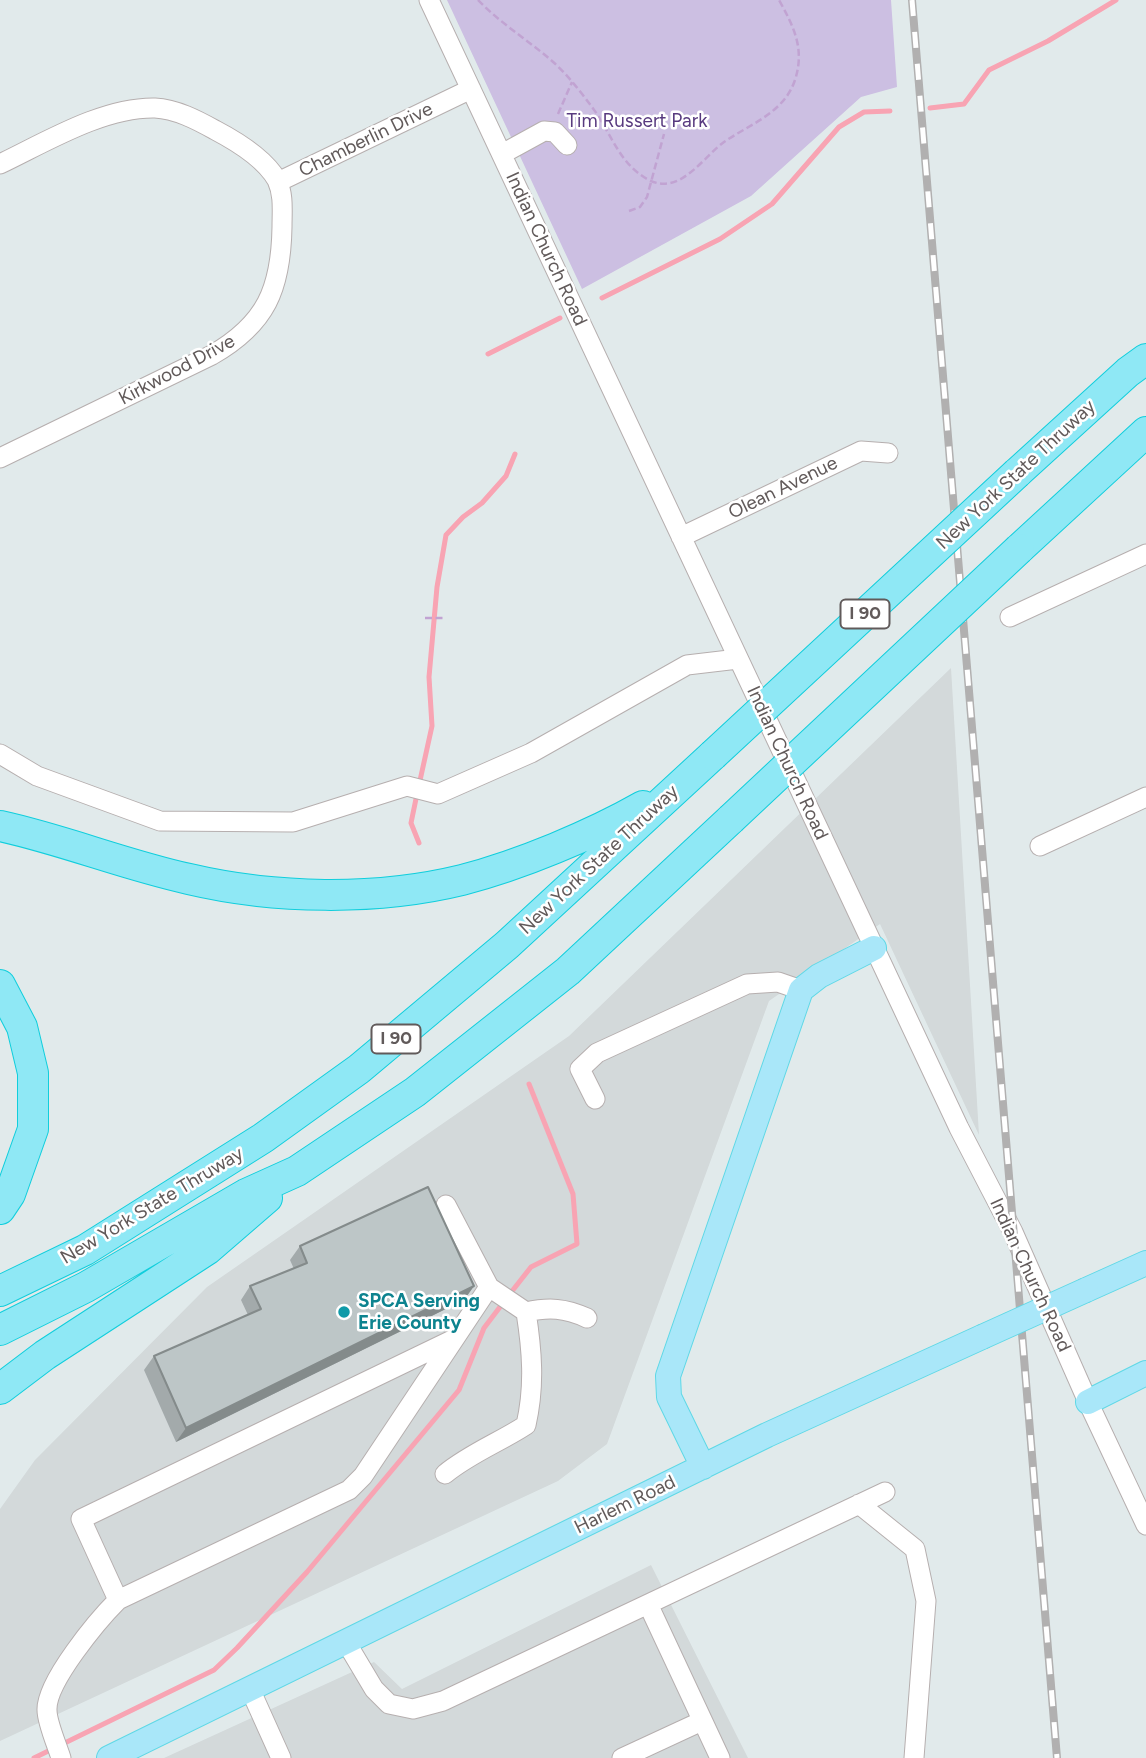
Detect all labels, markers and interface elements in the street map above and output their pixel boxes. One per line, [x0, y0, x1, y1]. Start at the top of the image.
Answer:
street label: Chamberlin Drive [295, 98, 437, 182]
park label: Tim Russert Park [567, 110, 707, 132]
street label: Indian Church Road [500, 169, 592, 329]
street label: Kirkwood Drive [115, 330, 239, 410]
street label: New York State Thruway [932, 395, 1100, 555]
street label: Olean Avenue [725, 452, 841, 524]
road number: I 90 [840, 600, 890, 628]
street label: Indian Church Road [741, 683, 833, 843]
street label: New York State Thruway [515, 780, 683, 940]
road number: I 90 [372, 1024, 420, 1054]
street label: New York State Thruway [57, 1142, 247, 1270]
street label: Indian Church Road [984, 1195, 1076, 1355]
place label: SPCA Serving Erie County [358, 1290, 480, 1334]
marker: SPCA Serving Erie County [336, 1304, 352, 1320]
street label: Harlem Road [571, 1471, 679, 1539]

